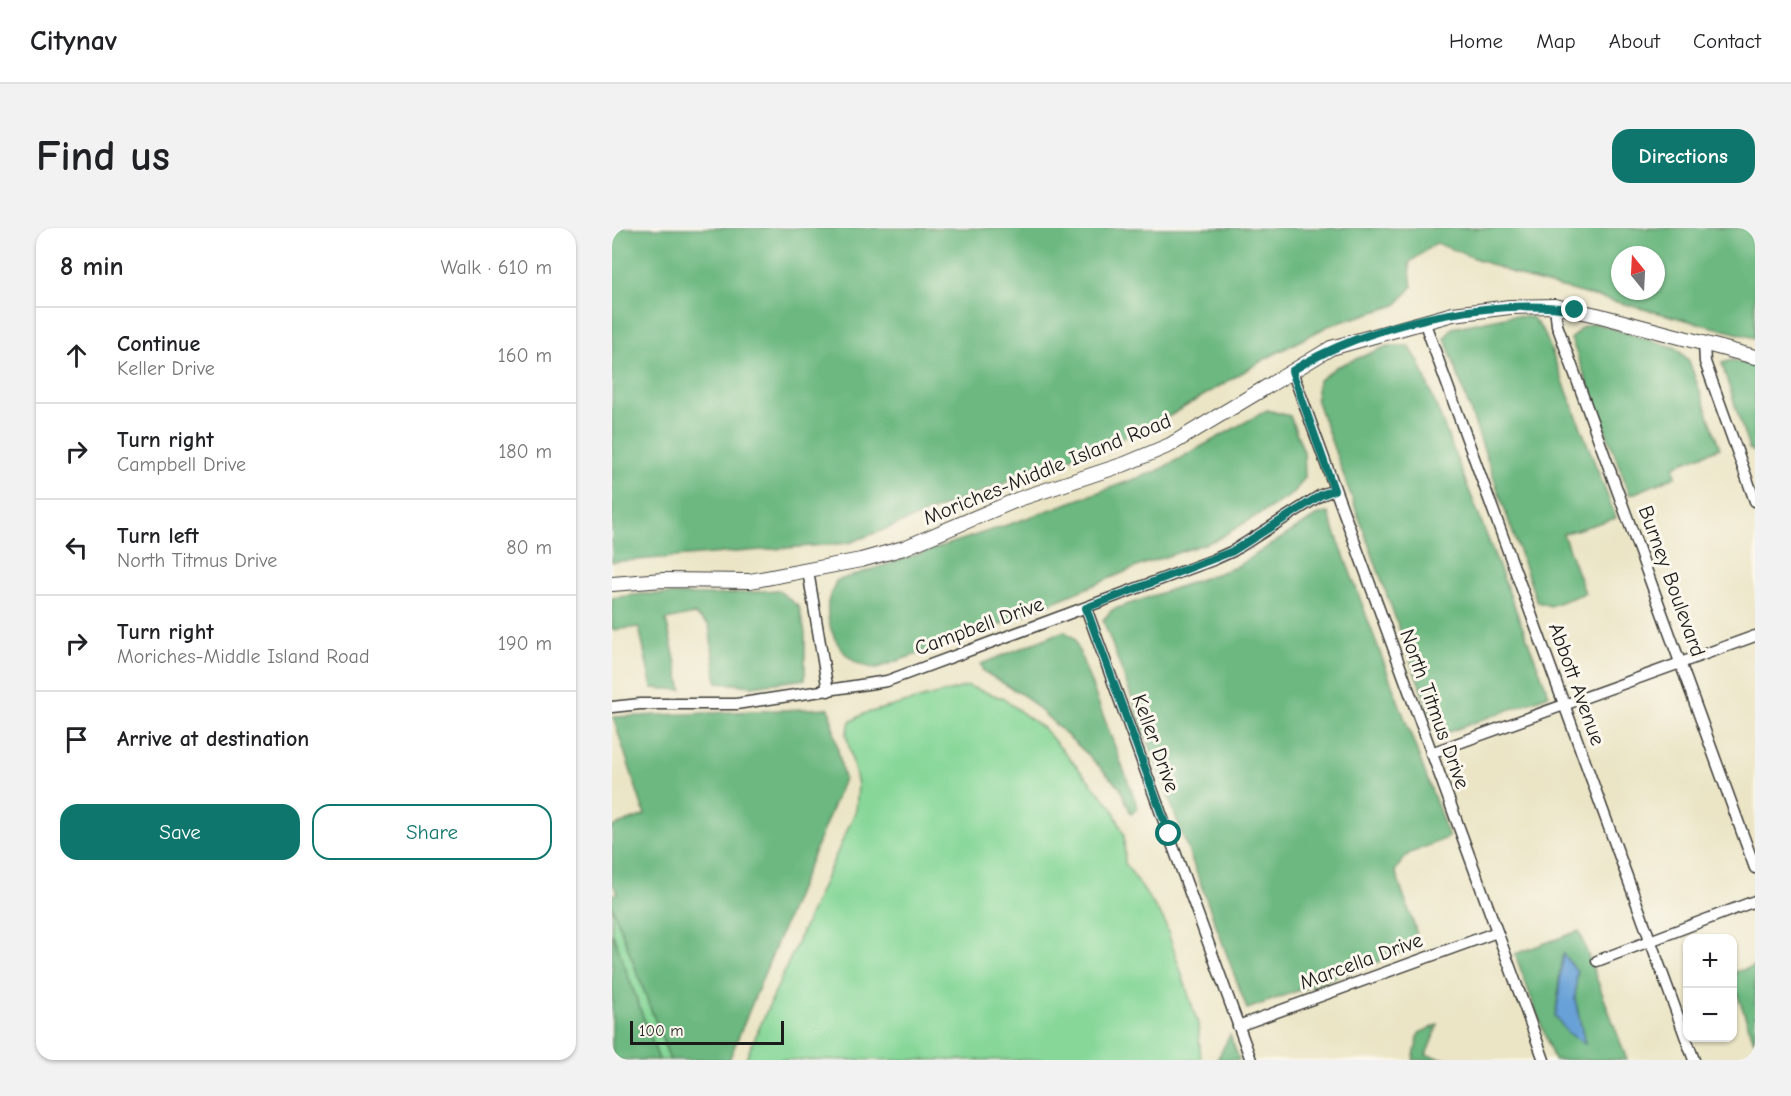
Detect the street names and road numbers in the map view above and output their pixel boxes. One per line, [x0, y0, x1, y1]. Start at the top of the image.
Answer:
street label: Moriches-Middle Island Road [920, 408, 1174, 530]
street label: Burney Boulevard [1634, 502, 1710, 660]
street label: Campbell Drive [911, 592, 1047, 660]
street label: Abbott Avenue [1544, 619, 1610, 749]
street label: North Titmus Drive [1395, 626, 1475, 792]
street label: Keller Drive [1127, 691, 1185, 795]
street label: Marcella Drive [1296, 928, 1426, 994]

